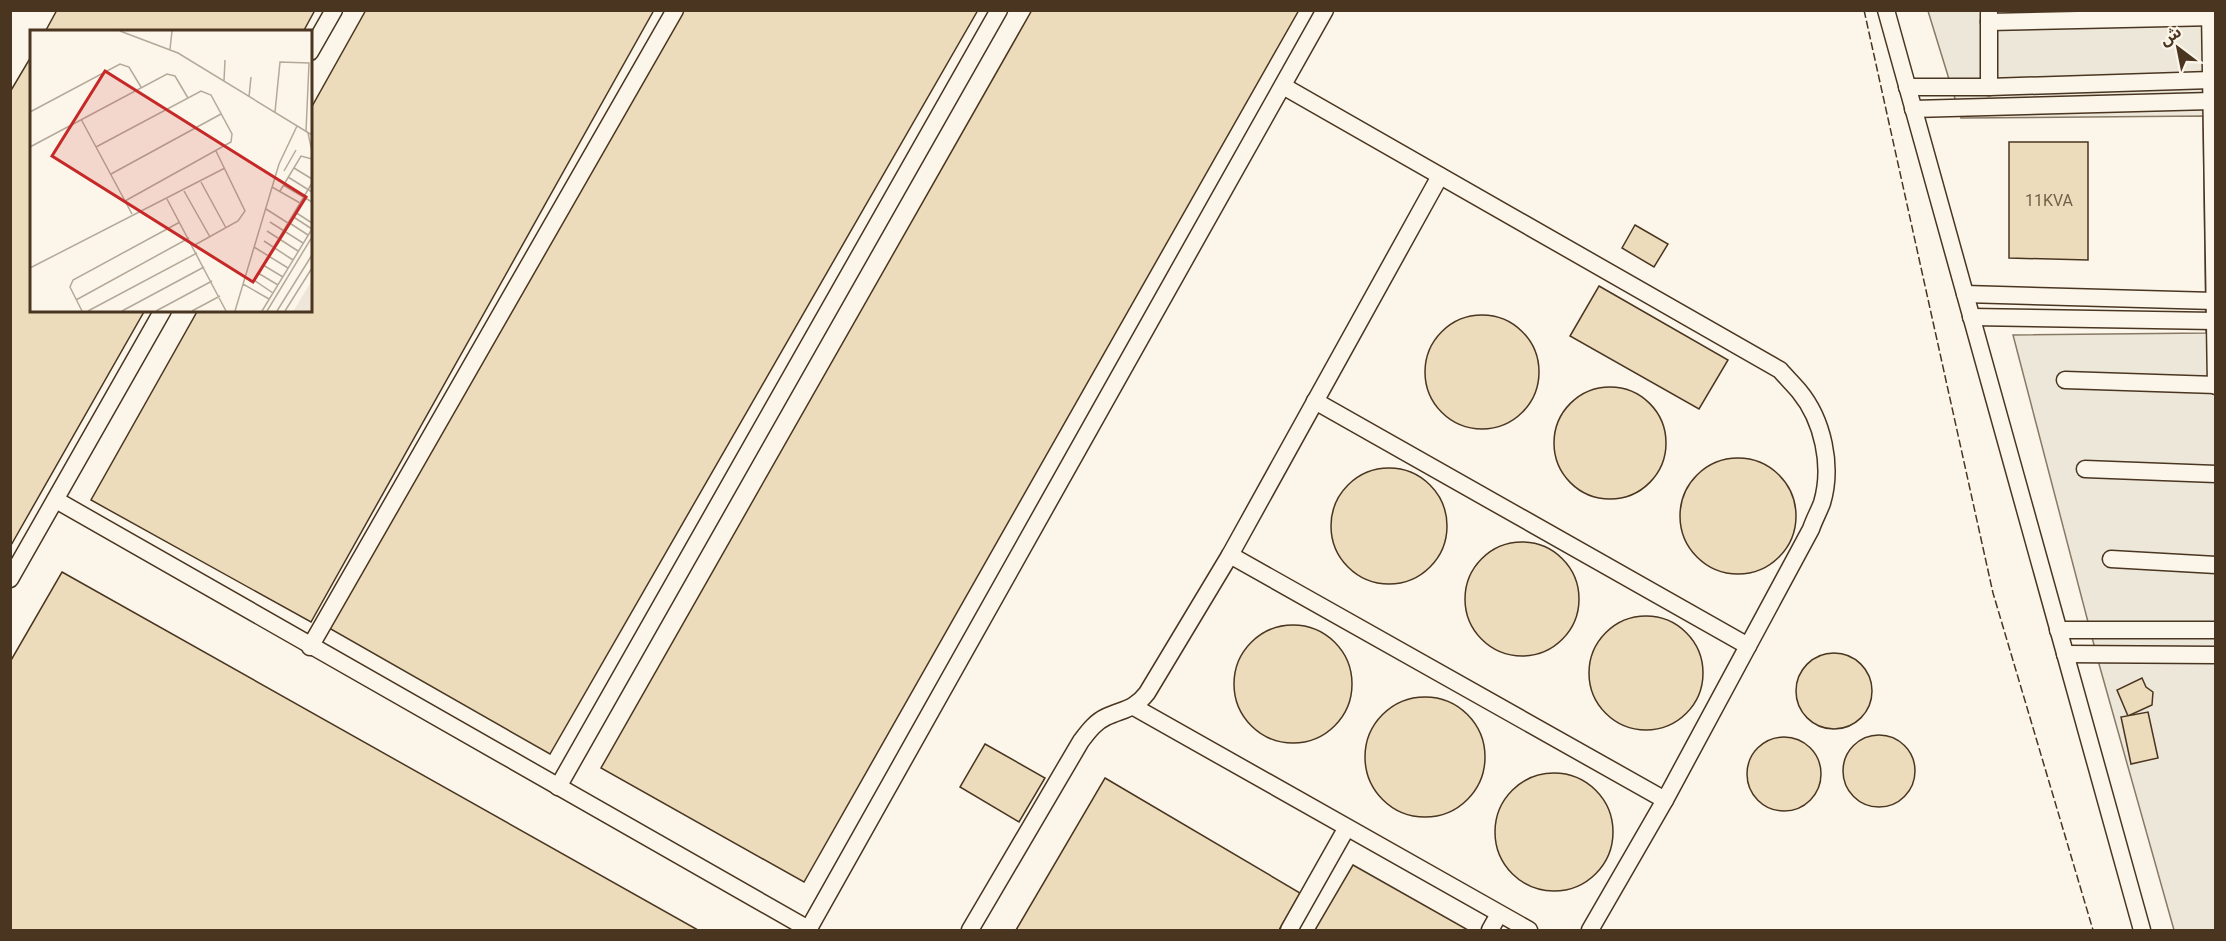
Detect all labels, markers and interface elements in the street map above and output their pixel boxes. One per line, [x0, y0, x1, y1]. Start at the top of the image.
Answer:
north arrow [2148, 18, 2208, 78]
text: ش [2156, 22, 2185, 50]
inset map [30, 30, 312, 312]
house number: 11KVA [2025, 191, 2074, 210]

